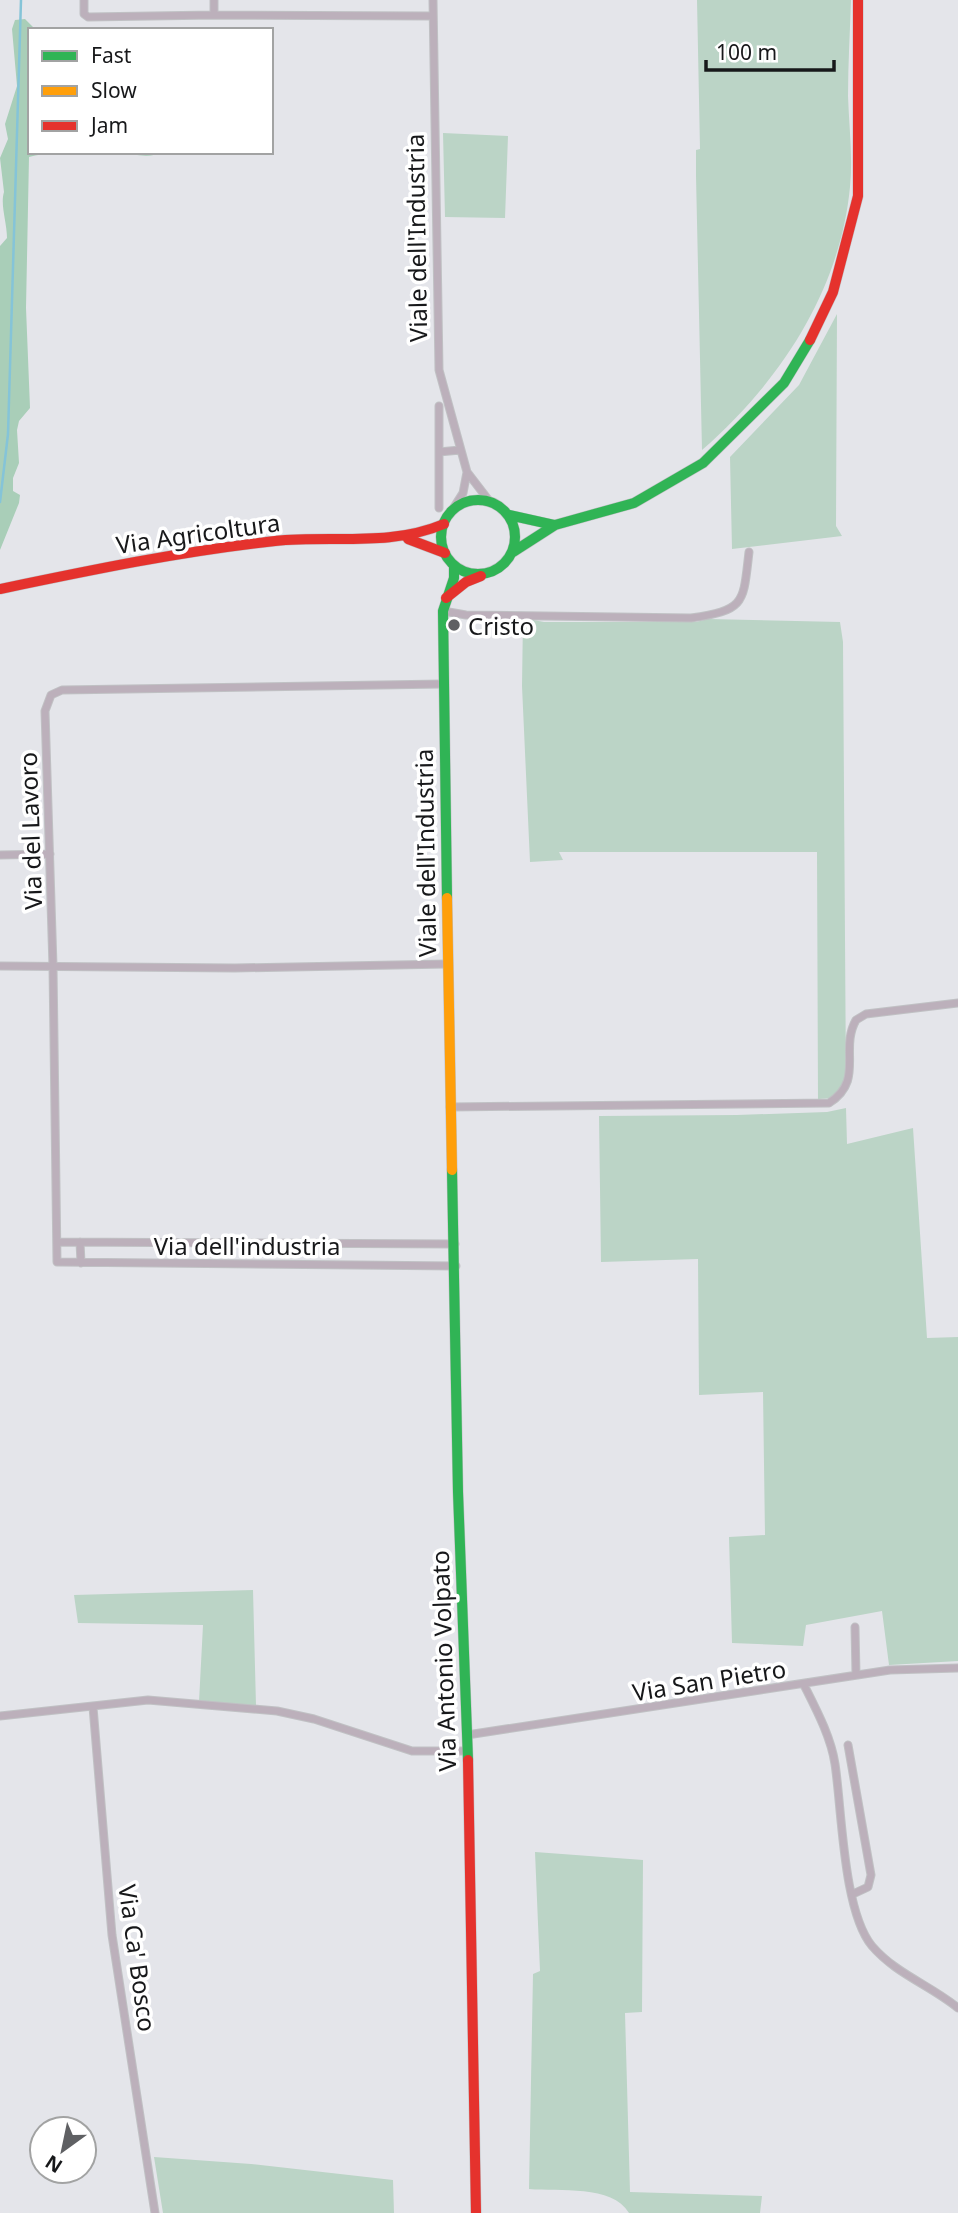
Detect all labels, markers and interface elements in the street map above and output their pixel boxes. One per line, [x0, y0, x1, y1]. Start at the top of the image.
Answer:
legend [28, 28, 273, 154]
scale bar [706, 28, 834, 72]
text: 100 m [716, 38, 777, 66]
text: Fast [91, 41, 132, 69]
text: Slow [91, 76, 137, 104]
text: Jam [89, 111, 128, 139]
street label: Viale dell'Industria [398, 134, 434, 342]
street label: Via Agricoltura [114, 505, 282, 561]
place label: Cristo [468, 609, 534, 642]
marker: Cristo [446, 617, 462, 633]
street label: Viale dell'Industria [407, 749, 443, 957]
street label: Via del Lavoro [11, 752, 49, 910]
street label: Via dell'industria [154, 1229, 340, 1262]
street label: Via Antonio Volpato [423, 1550, 463, 1772]
street label: Via San Pietro [630, 1652, 788, 1708]
street label: Via Ca' Bosco [111, 1882, 165, 2034]
north arrow [28, 2115, 98, 2185]
text: N [40, 2149, 67, 2179]

